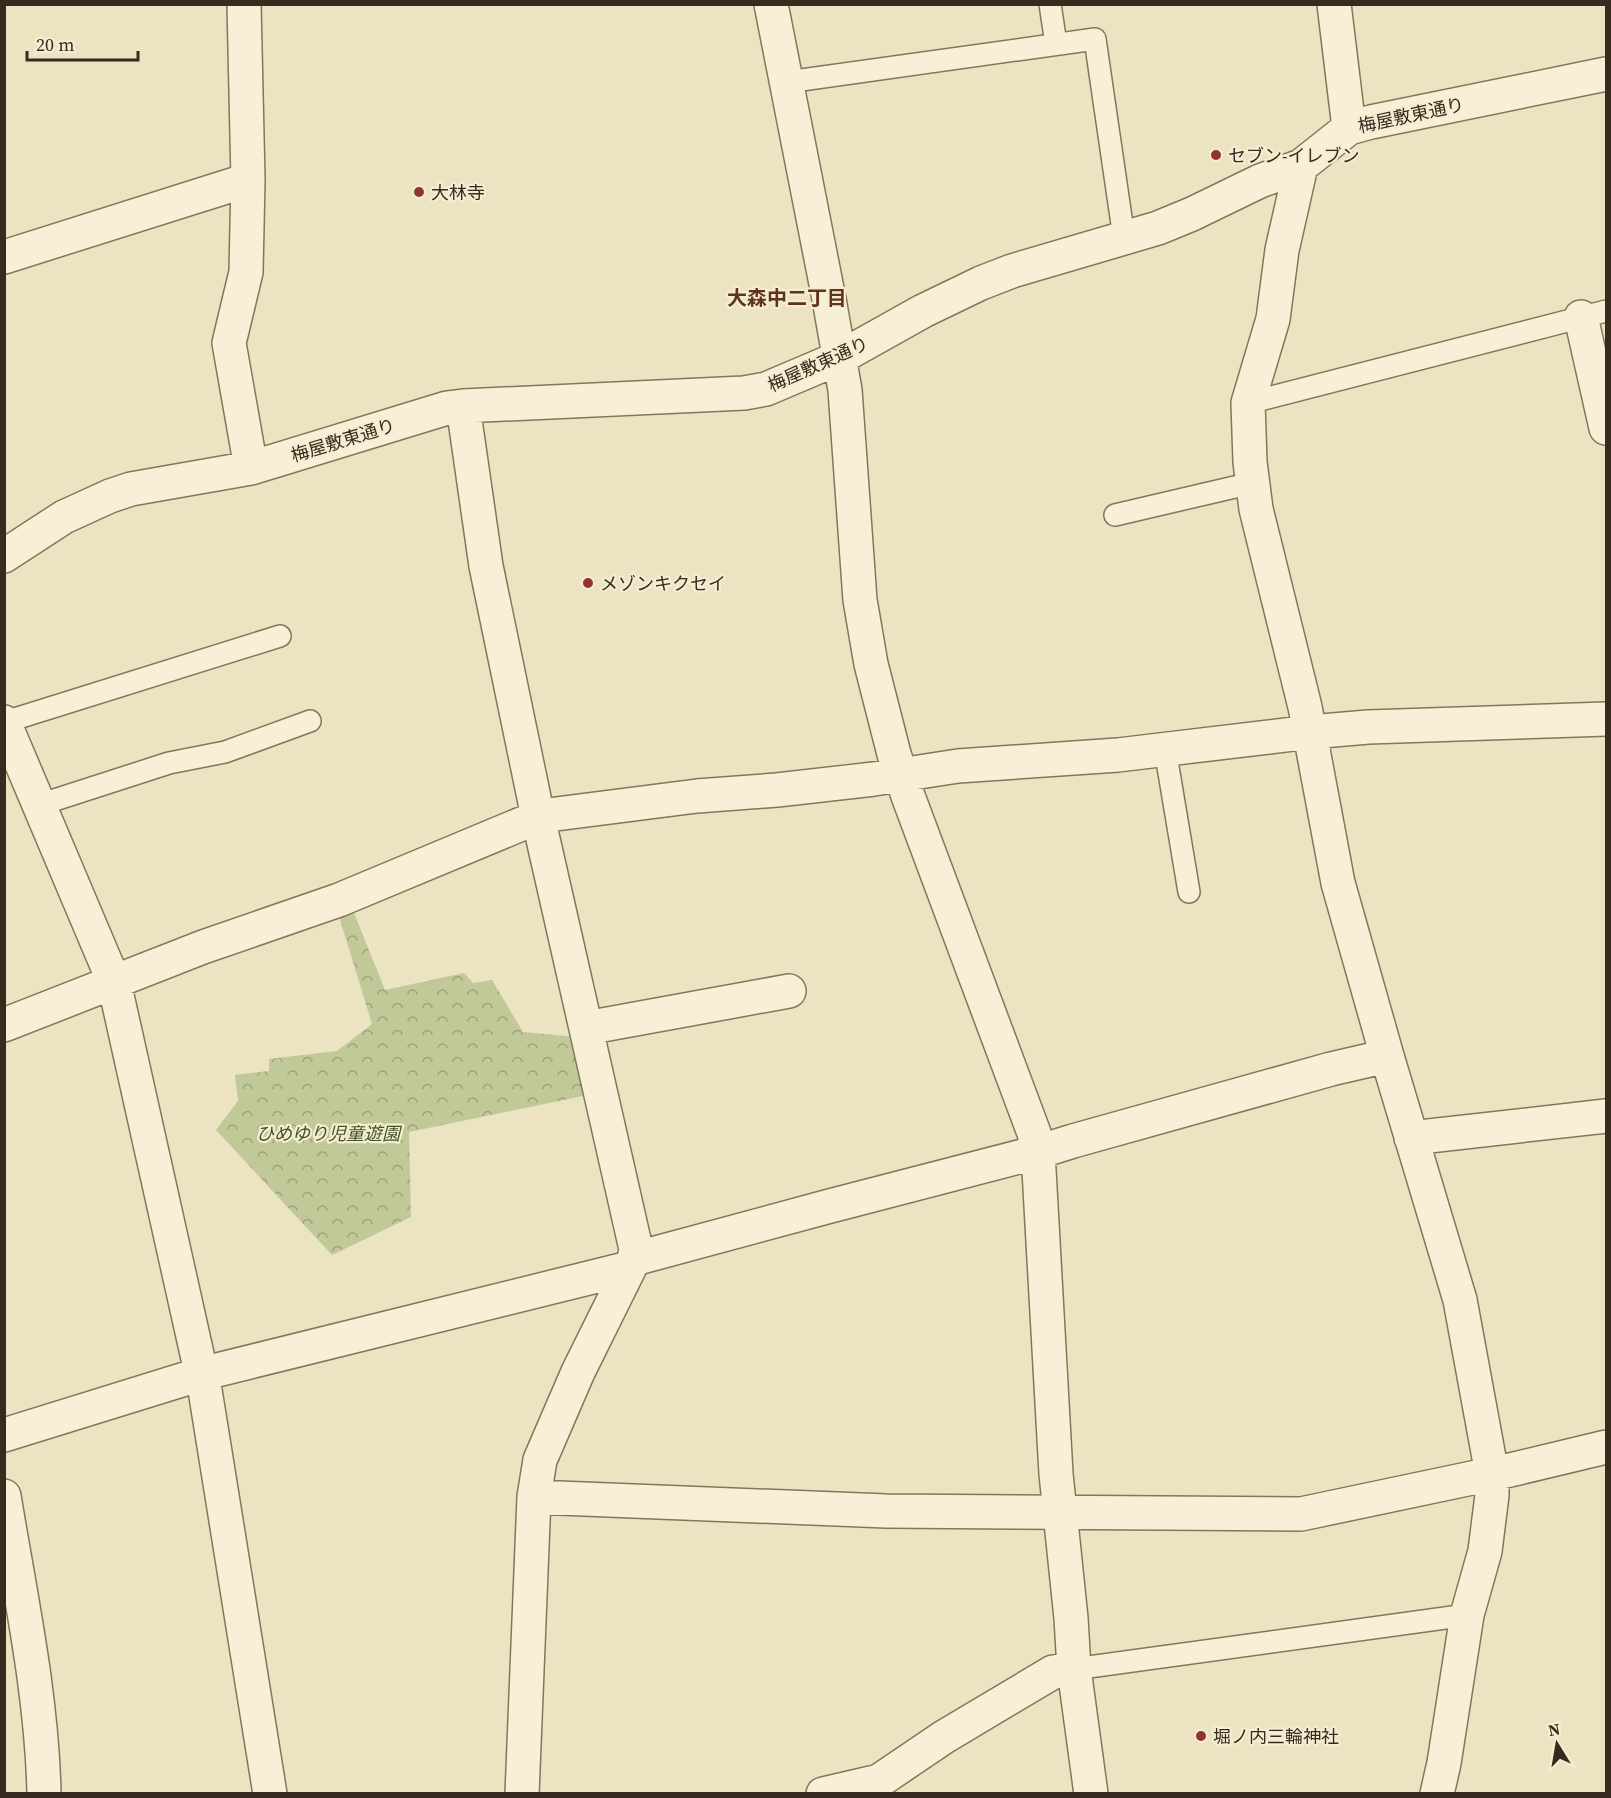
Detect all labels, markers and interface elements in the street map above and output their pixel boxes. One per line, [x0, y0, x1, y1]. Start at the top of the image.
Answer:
scale bar [27, 24, 138, 62]
text: 20 m [36, 32, 74, 57]
street label: 梅屋敷東通り [1356, 92, 1466, 138]
place label: セブン-イレブン [1228, 143, 1360, 168]
marker: セブン-イレブン [1209, 148, 1223, 162]
place label: 大林寺 [431, 180, 485, 205]
marker: 大林寺 [412, 185, 426, 199]
district label: 大森中二丁目 [727, 284, 847, 312]
street label: 梅屋敷東通り [764, 331, 872, 397]
street label: 梅屋敷東通り [288, 412, 398, 468]
place label: メゾンキクセイ [600, 571, 726, 596]
marker: メゾンキクセイ [581, 576, 595, 590]
park label: ひめゆり児童遊園 [256, 1121, 403, 1146]
north arrow [1527, 1714, 1587, 1774]
text: N [1546, 1717, 1562, 1741]
place label: 堀ノ内三輪神社 [1213, 1724, 1339, 1749]
marker: 堀ノ内三輪神社 [1194, 1729, 1208, 1743]

